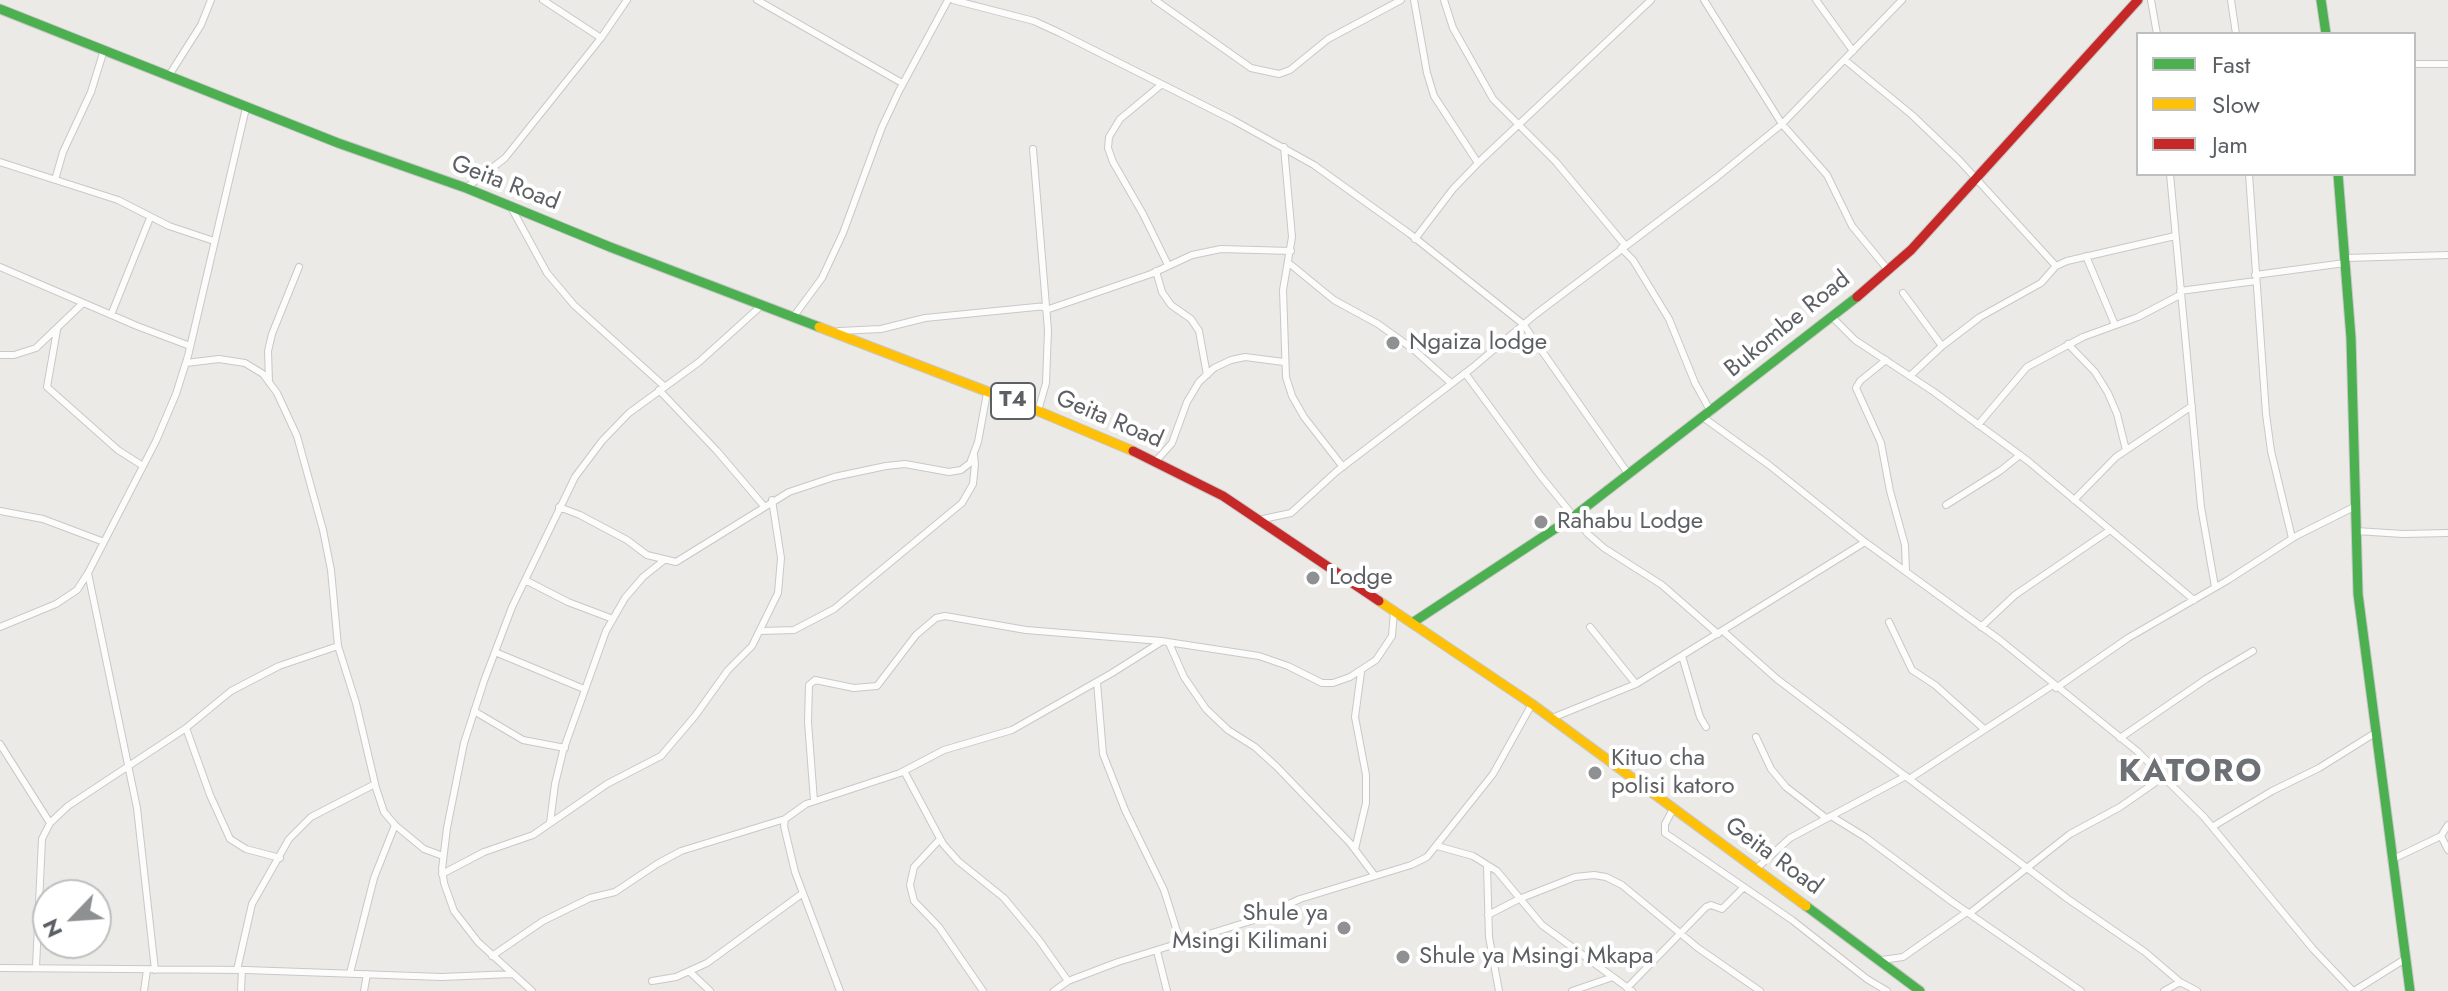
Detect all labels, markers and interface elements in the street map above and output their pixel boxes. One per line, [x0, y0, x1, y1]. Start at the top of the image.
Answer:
legend [2136, 32, 2416, 176]
text: Fast [2212, 47, 2250, 82]
text: Slow [2212, 87, 2260, 122]
text: Jam [2212, 127, 2248, 162]
street label: Geita Road [447, 150, 563, 218]
street label: Bukombe Road [1719, 266, 1857, 384]
place label: Ngaiza lodge [1409, 329, 1547, 357]
marker: Ngaiza lodge [1384, 334, 1402, 352]
road number: T4 [991, 383, 1035, 419]
street label: Geita Road [1051, 385, 1167, 455]
place label: Rahabu Lodge [1557, 508, 1703, 536]
marker: Rahabu Lodge [1532, 513, 1550, 531]
place label: Lodge [1329, 564, 1393, 592]
marker: Lodge [1304, 569, 1322, 587]
place label: Kituo cha polisi katoro [1611, 745, 1735, 801]
district label: KATORO [2118, 754, 2264, 792]
marker: Kituo cha polisi katoro [1586, 764, 1604, 782]
street label: Geita Road [1719, 812, 1827, 902]
north arrow [32, 879, 112, 959]
place label: Shule ya Msingi Kilimani [1172, 900, 1328, 956]
text: N [34, 914, 70, 943]
marker: Shule ya Msingi Kilimani [1335, 919, 1353, 937]
place label: Shule ya Msingi Mkapa [1419, 943, 1654, 971]
marker: Shule ya Msingi Mkapa [1394, 948, 1412, 966]

